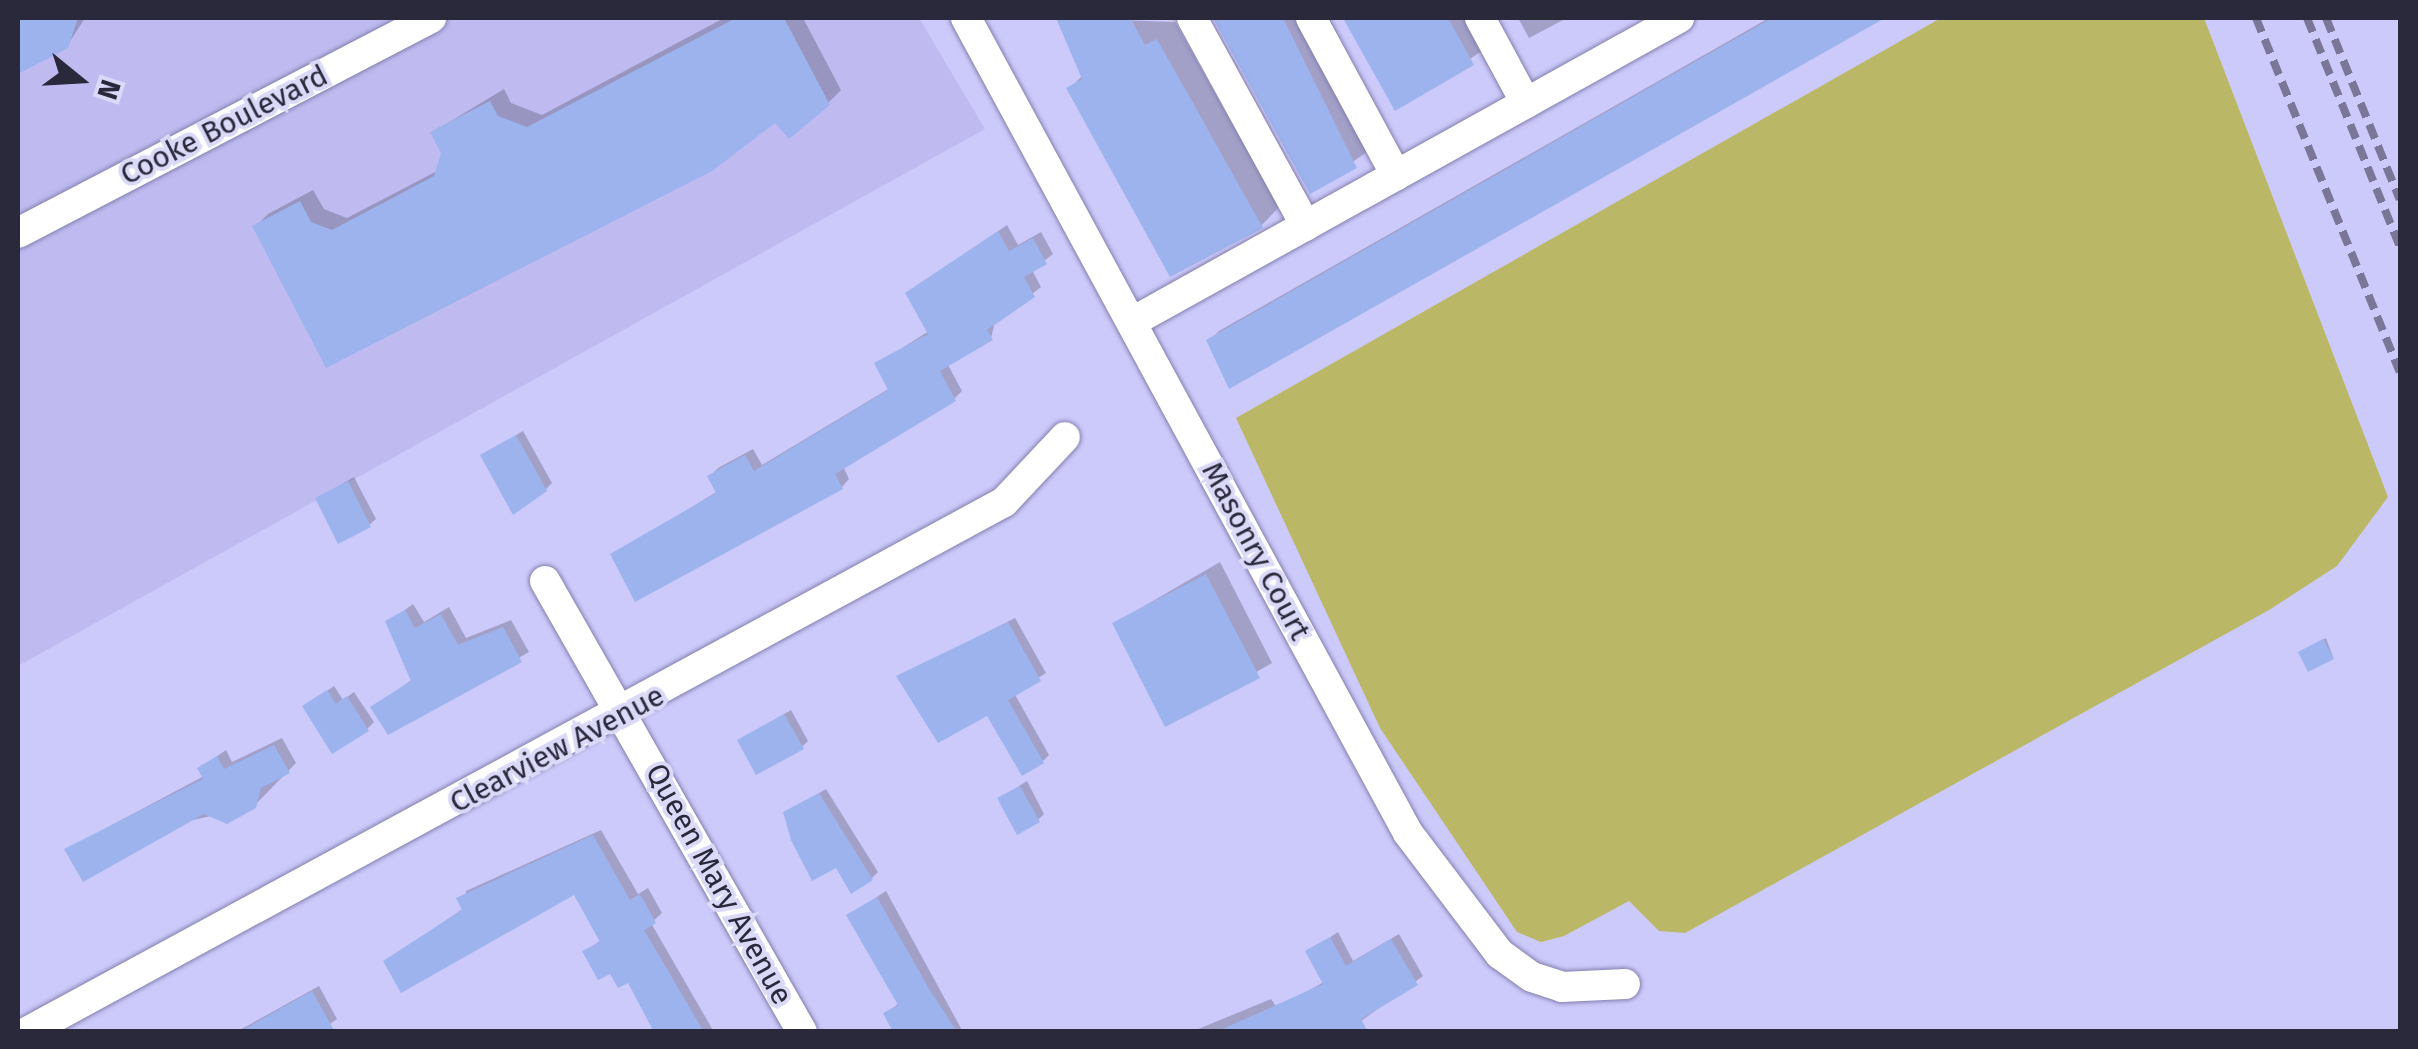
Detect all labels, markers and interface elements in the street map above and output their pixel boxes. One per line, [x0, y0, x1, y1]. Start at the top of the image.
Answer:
north arrow [30, 30, 130, 130]
street label: Cooke Boulevard [114, 57, 334, 193]
text: N [90, 75, 128, 103]
street label: Masonry Court [1194, 456, 1318, 646]
street label: Clearview Avenue [444, 677, 670, 821]
street label: Queen Mary Avenue [638, 757, 800, 1011]

